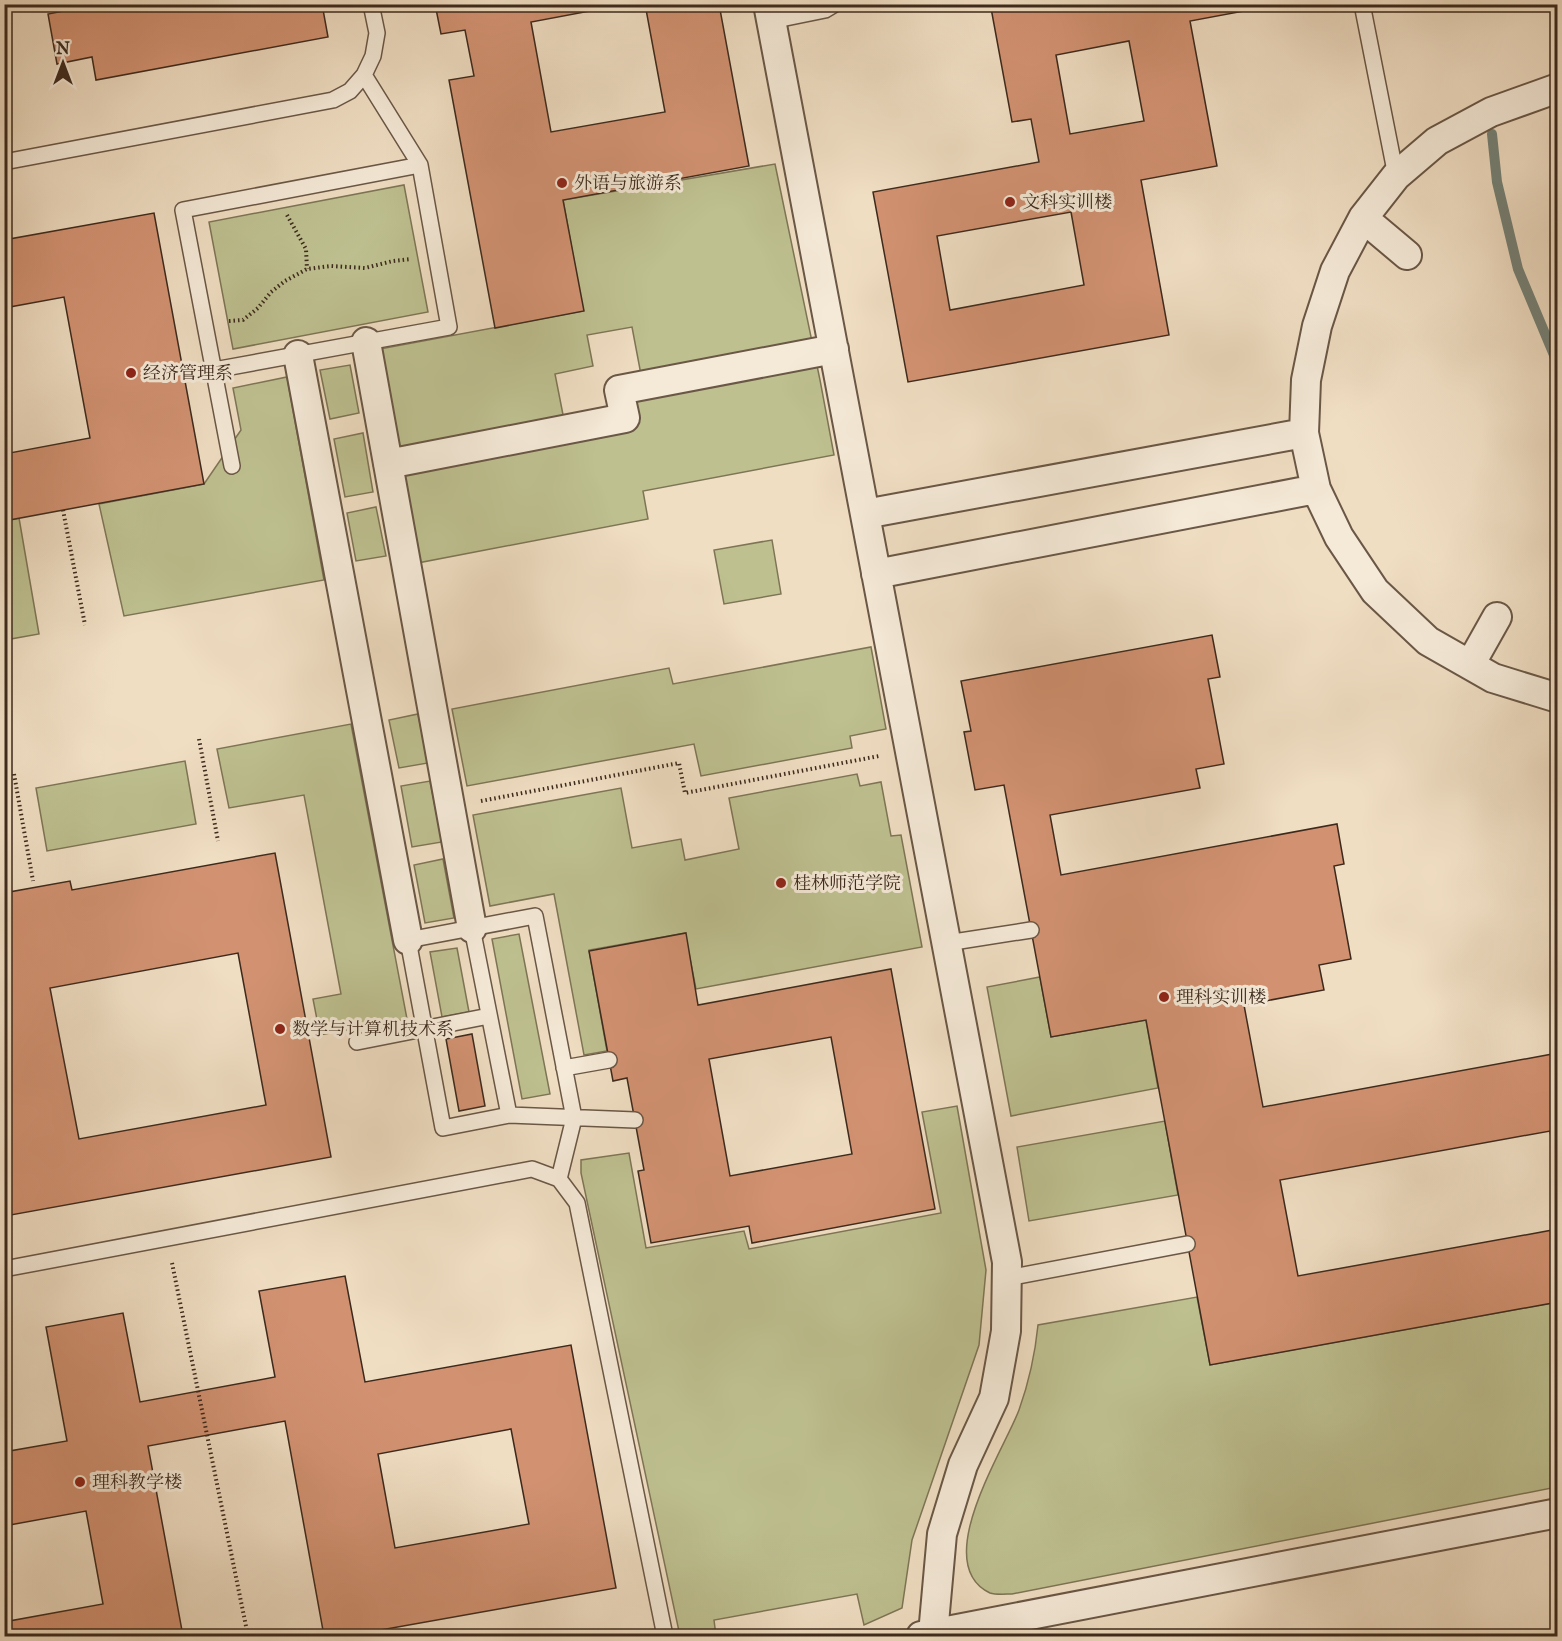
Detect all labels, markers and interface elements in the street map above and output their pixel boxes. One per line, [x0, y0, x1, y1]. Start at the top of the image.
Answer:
north arrow [33, 33, 93, 93]
text: N [55, 40, 70, 60]
place label: 外语与旅游系 [574, 173, 682, 196]
marker: 外语与旅游系 [555, 176, 569, 190]
place label: 文科实训楼 [1022, 192, 1112, 215]
marker: 文科实训楼 [1003, 195, 1017, 209]
place label: 经济管理系 [143, 363, 233, 386]
marker: 经济管理系 [124, 366, 138, 380]
place label: 桂林师范学院 [793, 873, 901, 896]
marker: 桂林师范学院 [774, 876, 788, 890]
place label: 理科实训楼 [1176, 987, 1266, 1010]
marker: 理科实训楼 [1157, 990, 1171, 1004]
place label: 数学与计算机技术系 [292, 1019, 454, 1042]
marker: 数学与计算机技术系 [273, 1022, 287, 1036]
place label: 理科教学楼 [92, 1472, 182, 1495]
marker: 理科教学楼 [73, 1475, 87, 1489]

